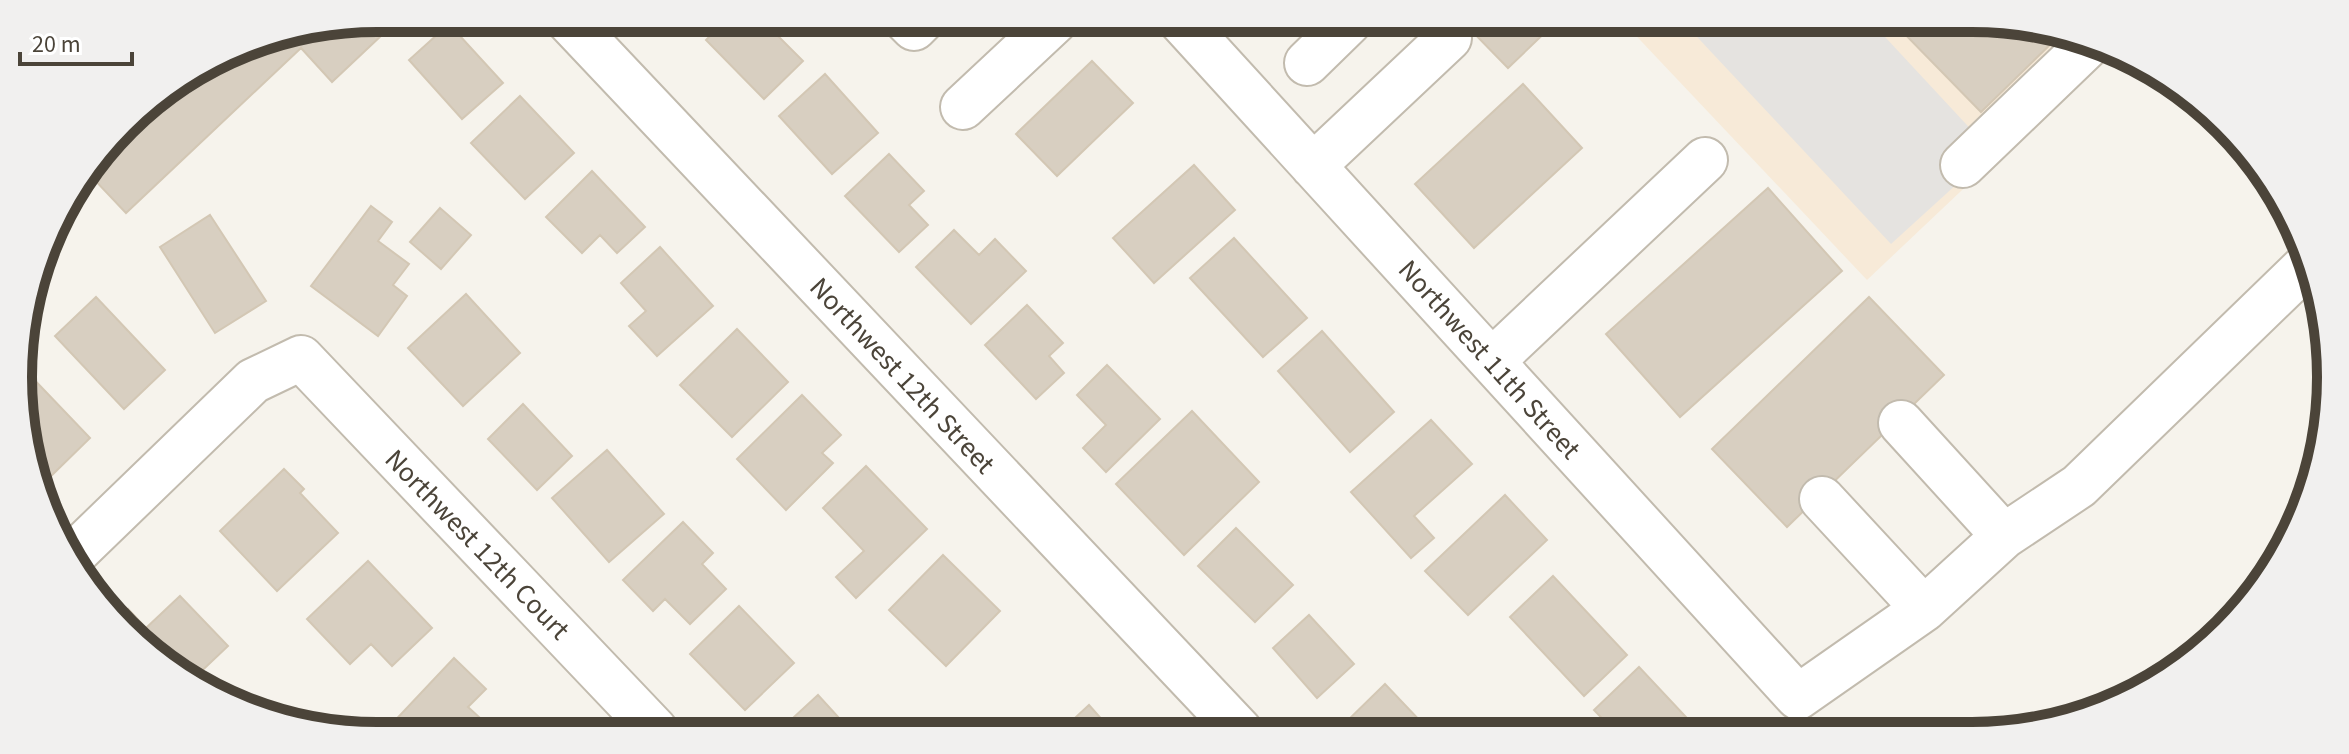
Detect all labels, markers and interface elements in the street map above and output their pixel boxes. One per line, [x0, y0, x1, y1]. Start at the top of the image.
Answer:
scale bar [20, 16, 132, 66]
text: 20 m [32, 27, 81, 62]
street label: Northwest 11th Street [1389, 251, 1590, 469]
street label: Northwest 12th Street [800, 268, 1005, 483]
street label: Northwest 12th Court [376, 440, 579, 649]

